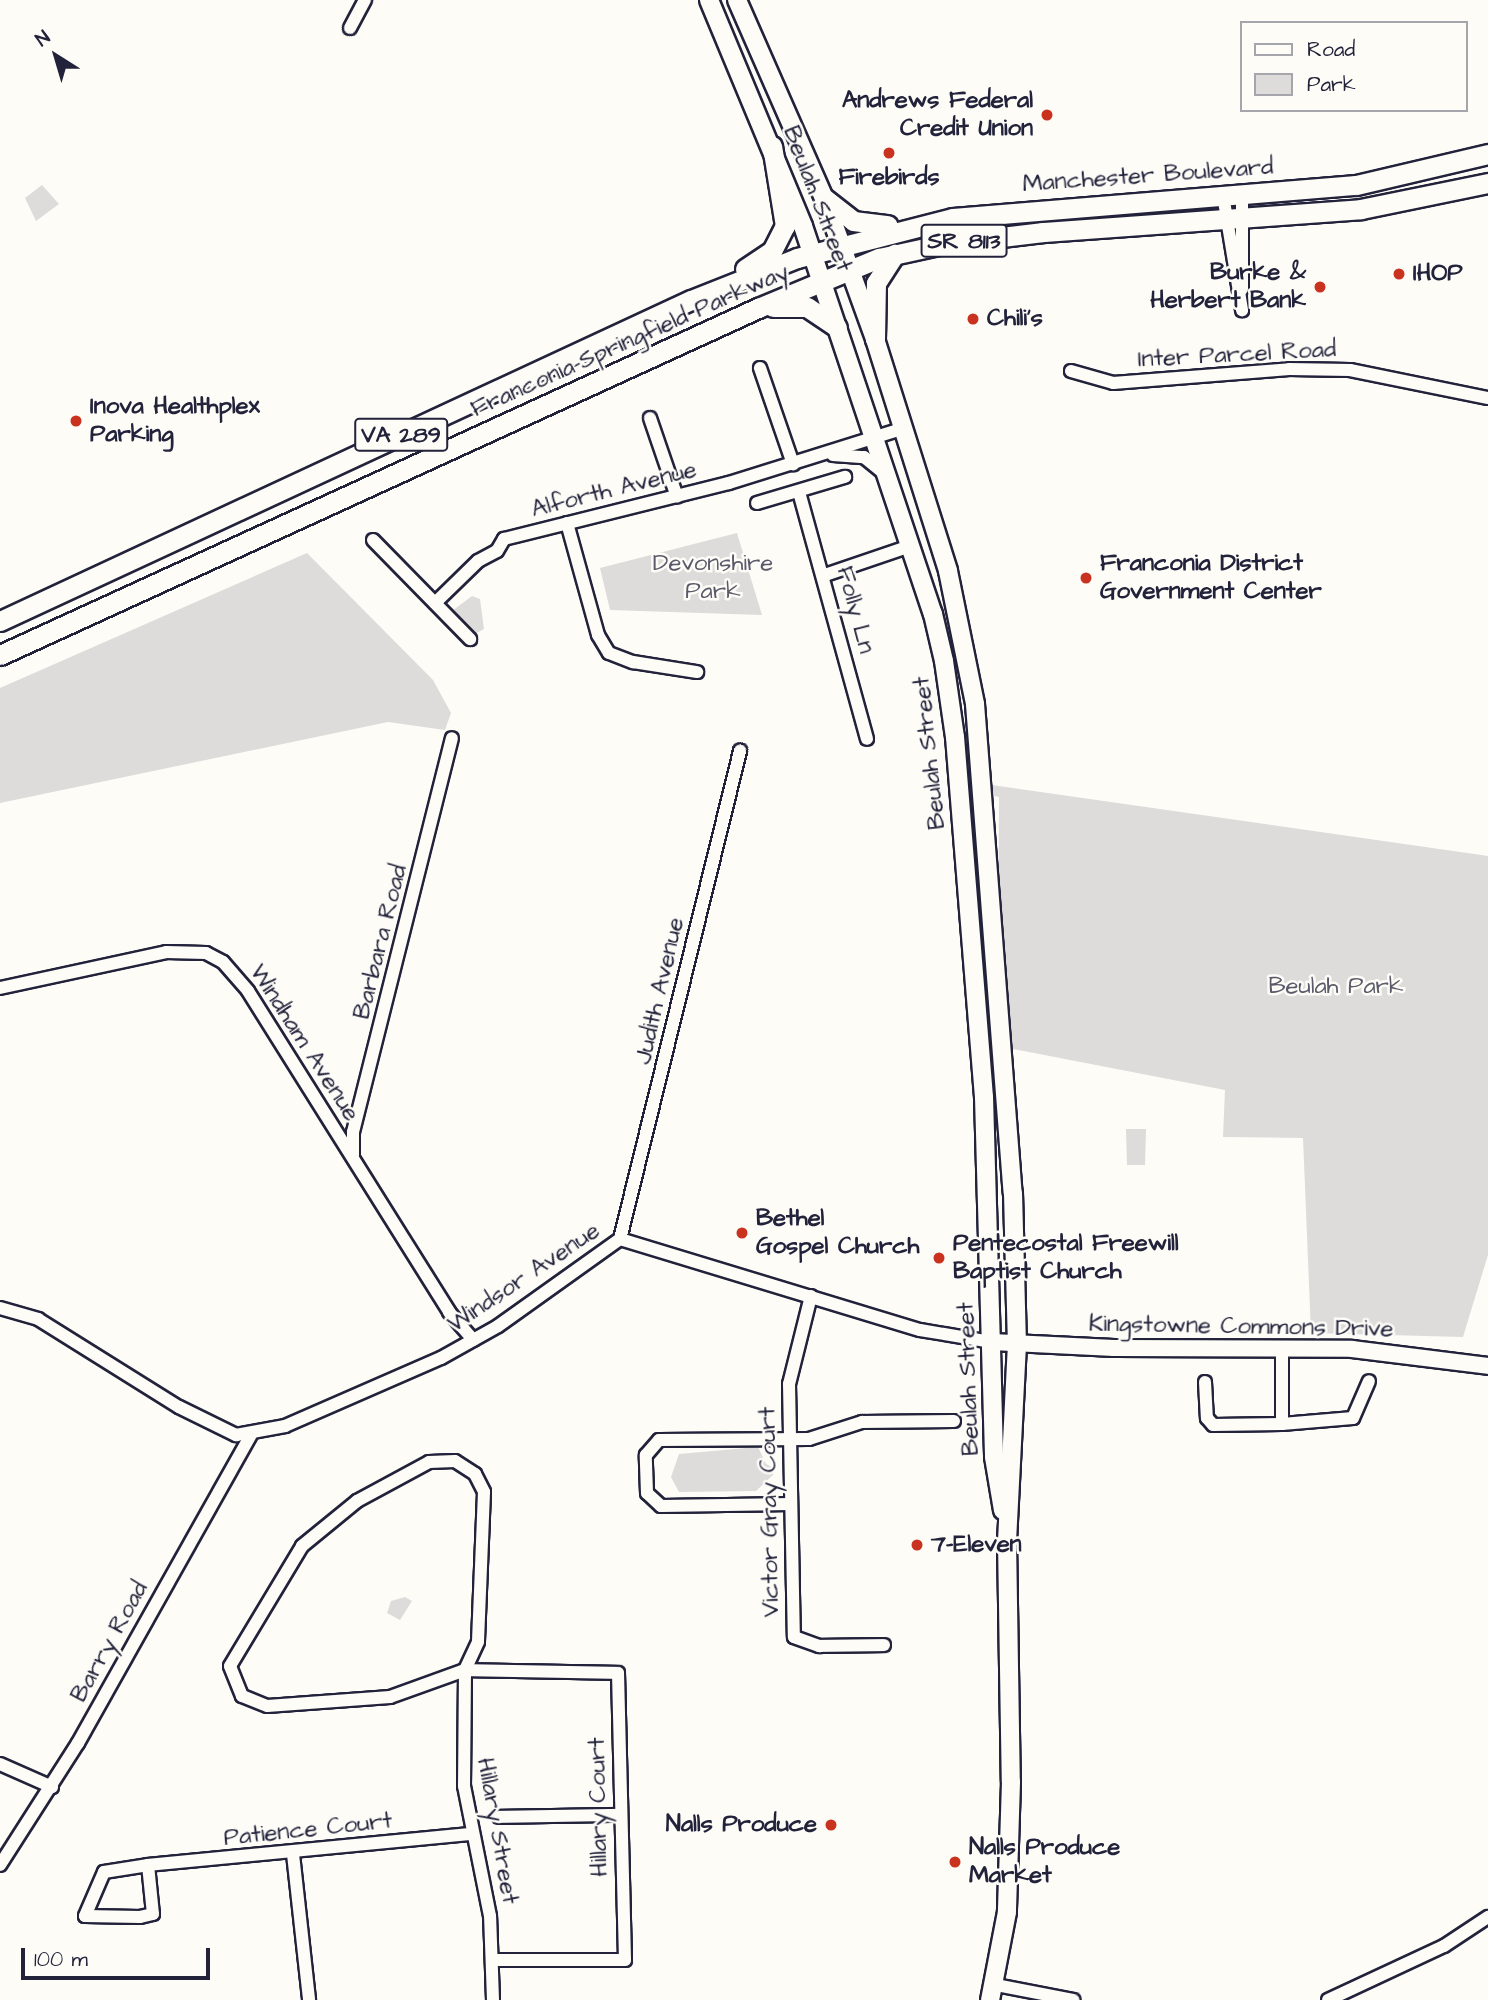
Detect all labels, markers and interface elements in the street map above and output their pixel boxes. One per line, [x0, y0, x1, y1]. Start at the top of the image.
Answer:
north arrow [21, 21, 91, 91]
legend [1240, 21, 1467, 112]
text: N [30, 24, 56, 53]
text: Road [1307, 35, 1355, 64]
text: Park [1307, 70, 1356, 99]
place label: Andrews Federal Credit Union [842, 87, 1033, 143]
marker: Andrews Federal Credit Union [1039, 107, 1055, 123]
street label: Beulah Street [776, 122, 858, 276]
marker: Firebirds [881, 145, 897, 161]
street label: Manchester Boulevard [1022, 153, 1274, 199]
place label: Firebirds [838, 164, 940, 192]
road number: SR 8113 [920, 222, 1008, 260]
street label: Franconia-Springfield Parkway [467, 258, 793, 424]
place label: Burke & Herbert Bank [1150, 259, 1306, 315]
place label: IHOP [1413, 260, 1463, 288]
marker: IHOP [1391, 266, 1407, 282]
marker: Burke & Herbert Bank [1312, 279, 1328, 295]
place label: Chili's [987, 305, 1043, 333]
marker: Chili's [965, 311, 981, 327]
street label: Inter Parcel Road [1137, 335, 1337, 375]
place label: Inova Healthplex Parking [90, 393, 260, 449]
marker: Inova Healthplex Parking [68, 413, 84, 429]
road number: VA 289 [354, 416, 448, 454]
street label: Alforth Avenue [528, 456, 700, 524]
park label: Devonshire Park [653, 550, 773, 606]
place label: Franconia District Government Center [1100, 550, 1322, 606]
street label: Folly Ln [830, 563, 880, 657]
marker: Franconia District Government Center [1078, 570, 1094, 586]
street label: Beulah Street [908, 675, 952, 831]
street label: Barbara Road [348, 862, 414, 1022]
street label: Judith Avenue [629, 915, 691, 1067]
street label: Windham Avenue [243, 959, 365, 1127]
park label: Beulah Park [1268, 973, 1404, 1001]
place label: Bethel Gospel Church [756, 1205, 919, 1261]
street label: Windsor Avenue [443, 1217, 605, 1339]
marker: Bethel Gospel Church [734, 1225, 750, 1241]
place label: Pentecostal Freewill Baptist Church [953, 1230, 1178, 1286]
marker: Pentecostal Freewill Baptist Church [931, 1250, 947, 1266]
street label: Beulah Street [952, 1302, 986, 1456]
street label: Kingstowne Commons Drive [1088, 1310, 1394, 1344]
street label: Victor Gray Court [754, 1407, 786, 1617]
place label: 7-Eleven [931, 1531, 1022, 1559]
marker: 7-Eleven [909, 1537, 925, 1553]
street label: Barry Road [65, 1577, 155, 1707]
street label: Hillary Court [583, 1737, 615, 1877]
street label: Hillary Street [470, 1756, 524, 1906]
street label: Patience Court [222, 1807, 394, 1853]
place label: Nalls Produce [666, 1811, 817, 1839]
marker: Nalls Produce [823, 1817, 839, 1833]
place label: Nalls Produce Market [969, 1834, 1120, 1890]
marker: Nalls Produce Market [947, 1854, 963, 1870]
scale bar [24, 1934, 214, 1978]
text: 100 m [34, 1945, 88, 1974]

